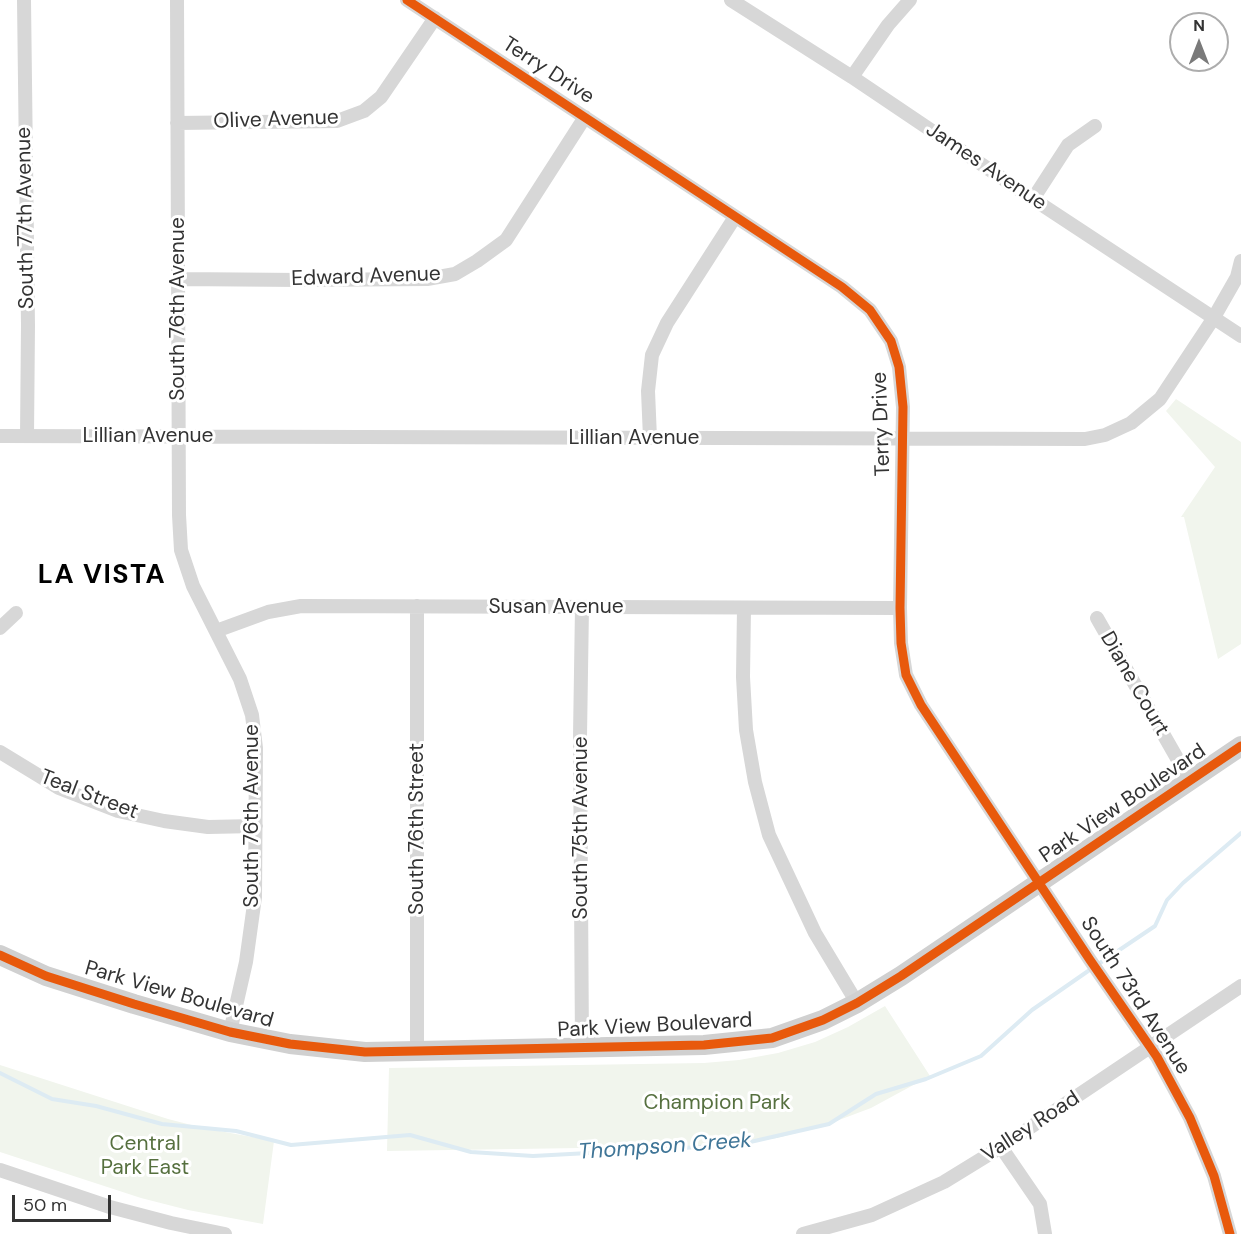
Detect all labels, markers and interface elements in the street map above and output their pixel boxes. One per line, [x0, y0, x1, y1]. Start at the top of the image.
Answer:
north arrow [1169, 12, 1229, 72]
text: N [1193, 15, 1205, 36]
street label: Terry Drive [497, 32, 599, 110]
street label: Olive Avenue [213, 105, 339, 135]
street label: James Avenue [921, 117, 1051, 217]
street label: South 77th Avenue [12, 127, 40, 309]
street label: South 76th Avenue [165, 217, 191, 401]
street label: Edward Avenue [291, 262, 441, 292]
street label: Terry Drive [868, 371, 896, 477]
street label: Lillian Avenue [83, 423, 213, 449]
street label: Lillian Avenue [569, 425, 699, 451]
district label: LA VISTA [38, 560, 166, 592]
street label: Susan Avenue [488, 594, 624, 620]
street label: Diane Court [1094, 627, 1174, 741]
street label: South 76th Avenue [239, 724, 265, 908]
street label: South 75th Avenue [568, 736, 594, 920]
street label: Park View Boulevard [1035, 739, 1211, 869]
street label: South 76th Street [404, 743, 430, 915]
street label: Teal Street [36, 765, 142, 825]
street label: South 73rd Avenue [1075, 912, 1195, 1080]
street label: Park View Boulevard [82, 956, 276, 1034]
street label: Park View Boulevard [557, 1008, 753, 1044]
street label: Valley Road [977, 1086, 1085, 1168]
park label: Champion Park [643, 1090, 791, 1116]
water label: Thompson Creek [577, 1128, 753, 1166]
park label: Central Park East [101, 1131, 189, 1181]
scale bar [15, 1183, 114, 1221]
text: 50 m [23, 1193, 67, 1217]

